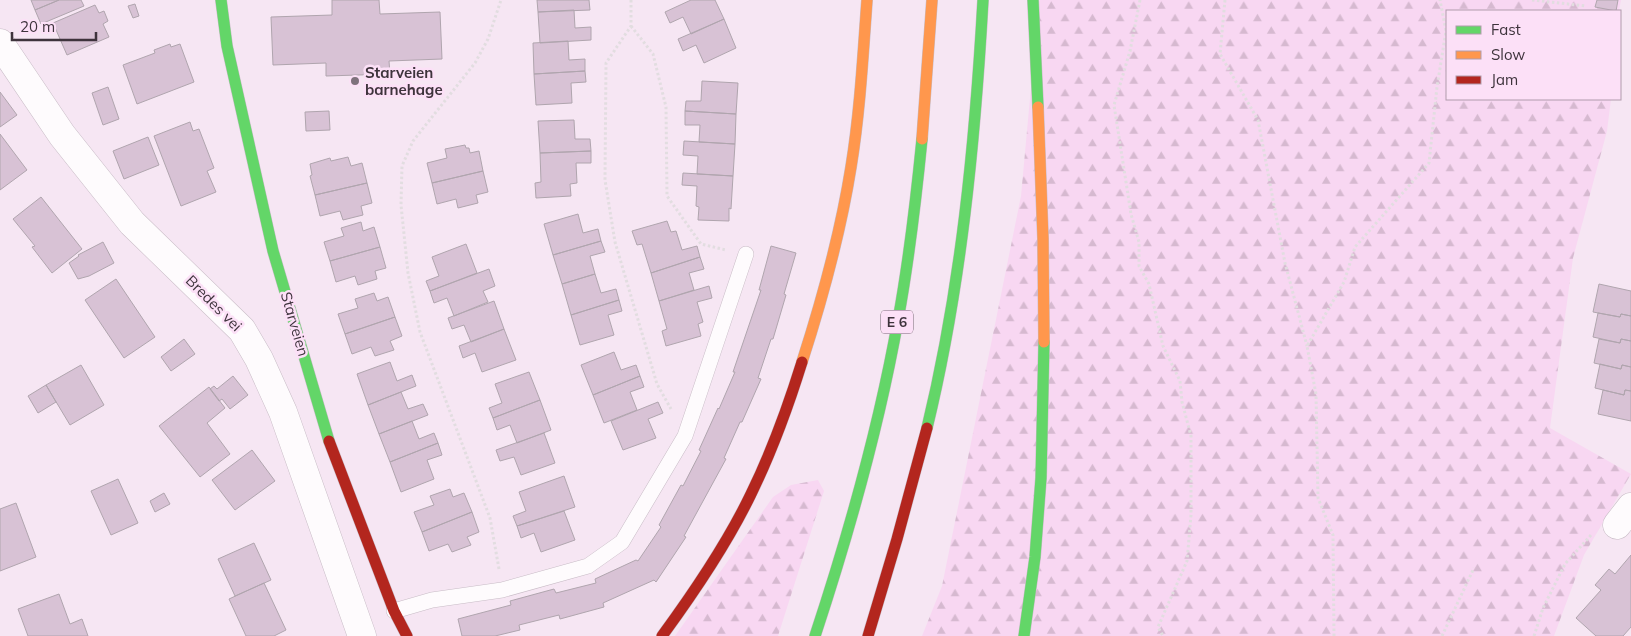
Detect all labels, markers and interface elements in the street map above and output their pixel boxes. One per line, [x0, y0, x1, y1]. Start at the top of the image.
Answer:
scale bar [12, 10, 96, 42]
legend [1446, 10, 1621, 100]
text: 20 m [20, 17, 55, 36]
text: Fast [1491, 20, 1521, 39]
text: Slow [1491, 45, 1525, 64]
place label: Starveien barnehage [365, 63, 443, 99]
text: Jam [1491, 70, 1518, 89]
marker: Starveien barnehage [349, 75, 361, 87]
street label: Bredes vei [182, 271, 246, 335]
street label: Starveien [277, 290, 313, 358]
road number: E 6 [881, 311, 913, 334]

